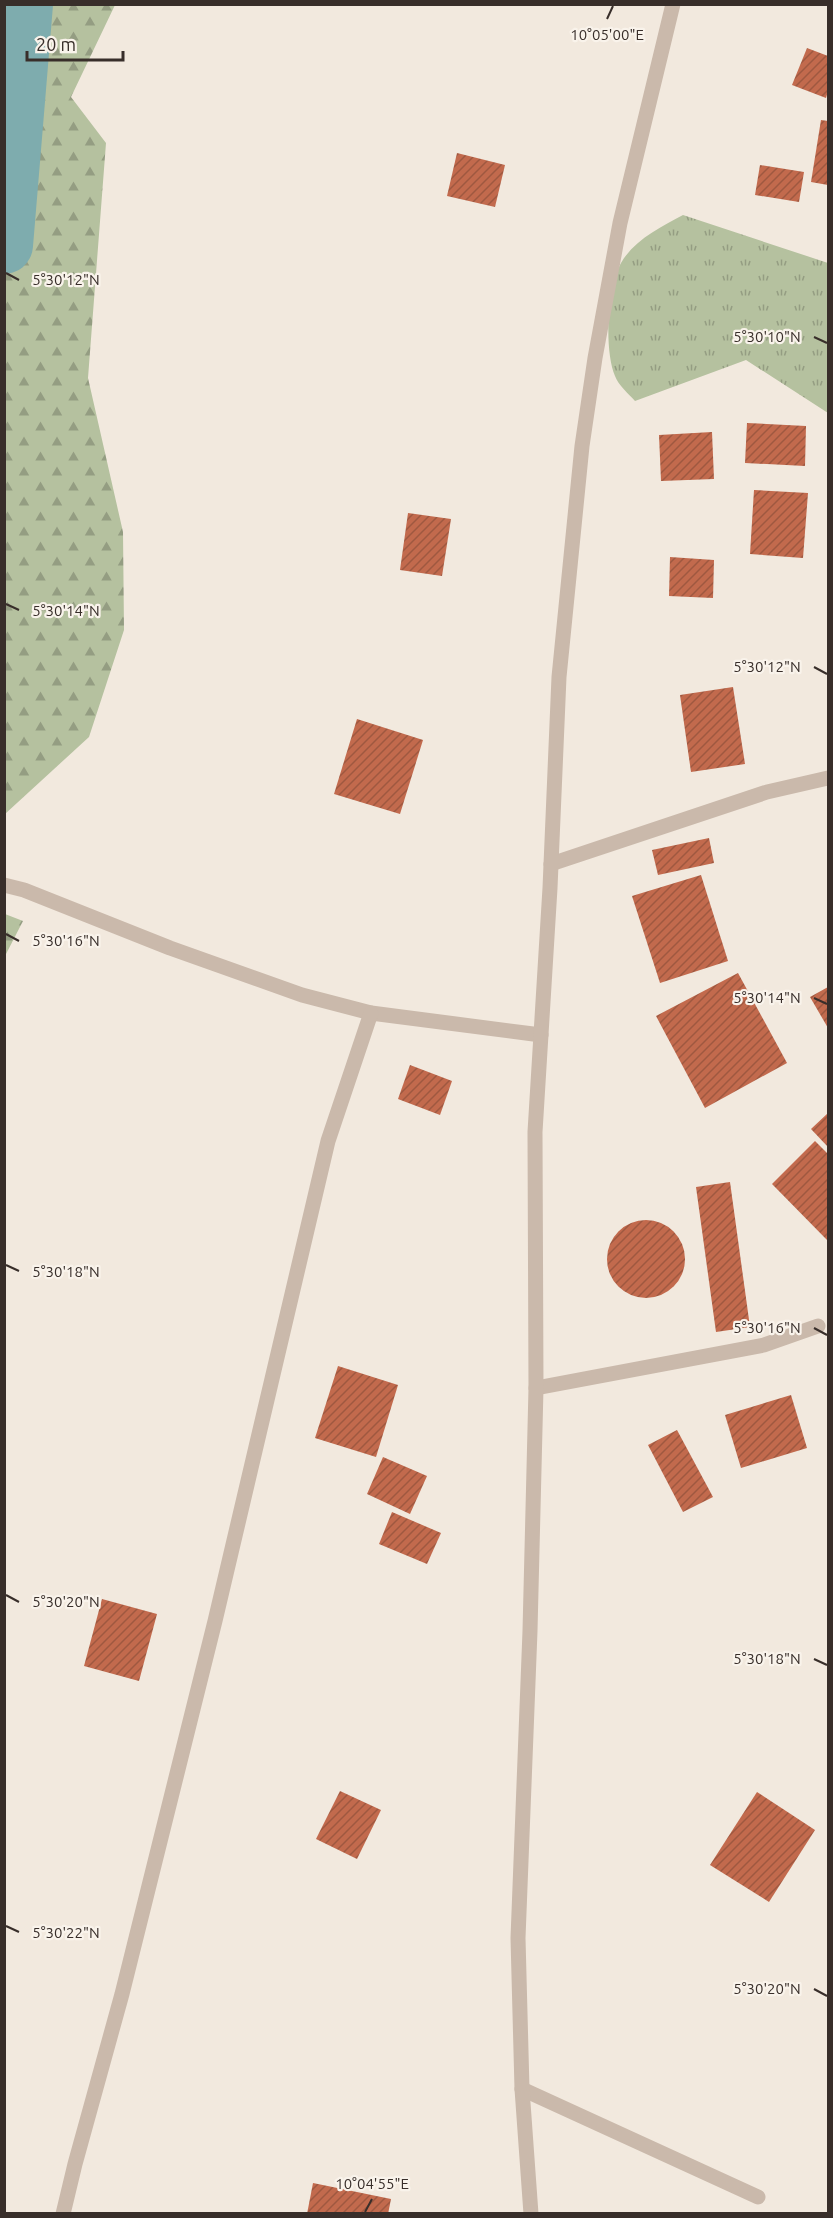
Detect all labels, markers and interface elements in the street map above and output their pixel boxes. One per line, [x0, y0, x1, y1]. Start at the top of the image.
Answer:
scale bar [27, 24, 123, 62]
text: 10°05'00"E [570, 26, 644, 43]
text: 20 m [36, 34, 76, 54]
text: 5°30'12"N [32, 271, 100, 288]
text: 5°30'10"N [733, 328, 801, 345]
text: 5°30'14"N [32, 602, 100, 619]
text: 5°30'12"N [733, 658, 801, 675]
text: 5°30'16"N [32, 932, 100, 949]
text: 5°30'14"N [733, 989, 801, 1006]
text: 5°30'18"N [32, 1263, 100, 1280]
text: 5°30'16"N [733, 1319, 801, 1336]
text: 5°30'20"N [32, 1593, 100, 1610]
text: 5°30'18"N [733, 1650, 801, 1667]
text: 5°30'22"N [32, 1924, 100, 1941]
text: 5°30'20"N [733, 1980, 801, 1997]
text: 10°04'55"E [335, 2175, 409, 2192]

